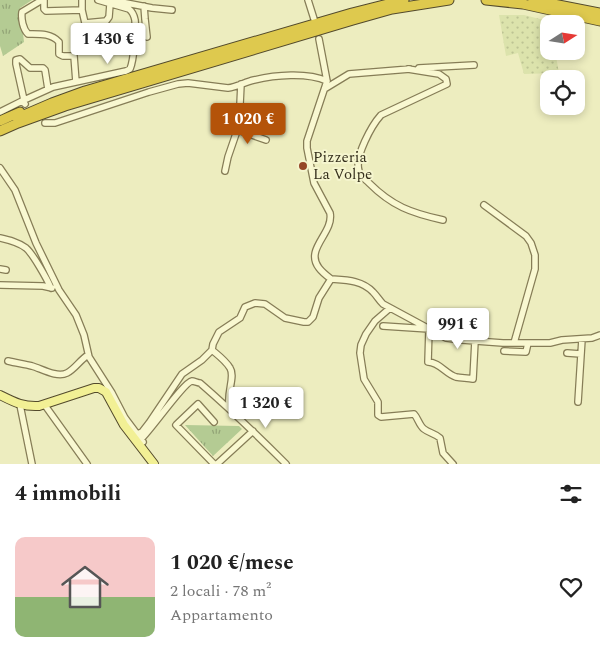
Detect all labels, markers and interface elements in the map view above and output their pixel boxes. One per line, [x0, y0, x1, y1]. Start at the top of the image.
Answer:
north arrow [540, 15, 585, 60]
map controls [540, 15, 585, 115]
pin: 1 430 € [62, 22, 154, 65]
text: 1 430 € [82, 27, 134, 51]
button: locate [540, 70, 585, 115]
pin: 1 020 € [202, 102, 294, 145]
text: 1 020 € [222, 107, 274, 131]
place label: Pizzeria La Volpe [313, 146, 372, 186]
marker: Pizzeria La Volpe [297, 160, 309, 172]
pin: 991 € [423, 308, 493, 350]
text: 991 € [438, 312, 478, 336]
pin: 1 320 € [220, 386, 312, 429]
text: 1 320 € [240, 391, 292, 415]
text: 4 immobili [15, 478, 121, 510]
icon: filters [557, 480, 585, 508]
text: 1 020 €/mese [170, 547, 294, 579]
icon: home [55, 557, 115, 617]
icon: heart [557, 573, 585, 601]
text: 2 locali · 78 m² [170, 579, 271, 603]
text: Appartamento [170, 603, 273, 627]

